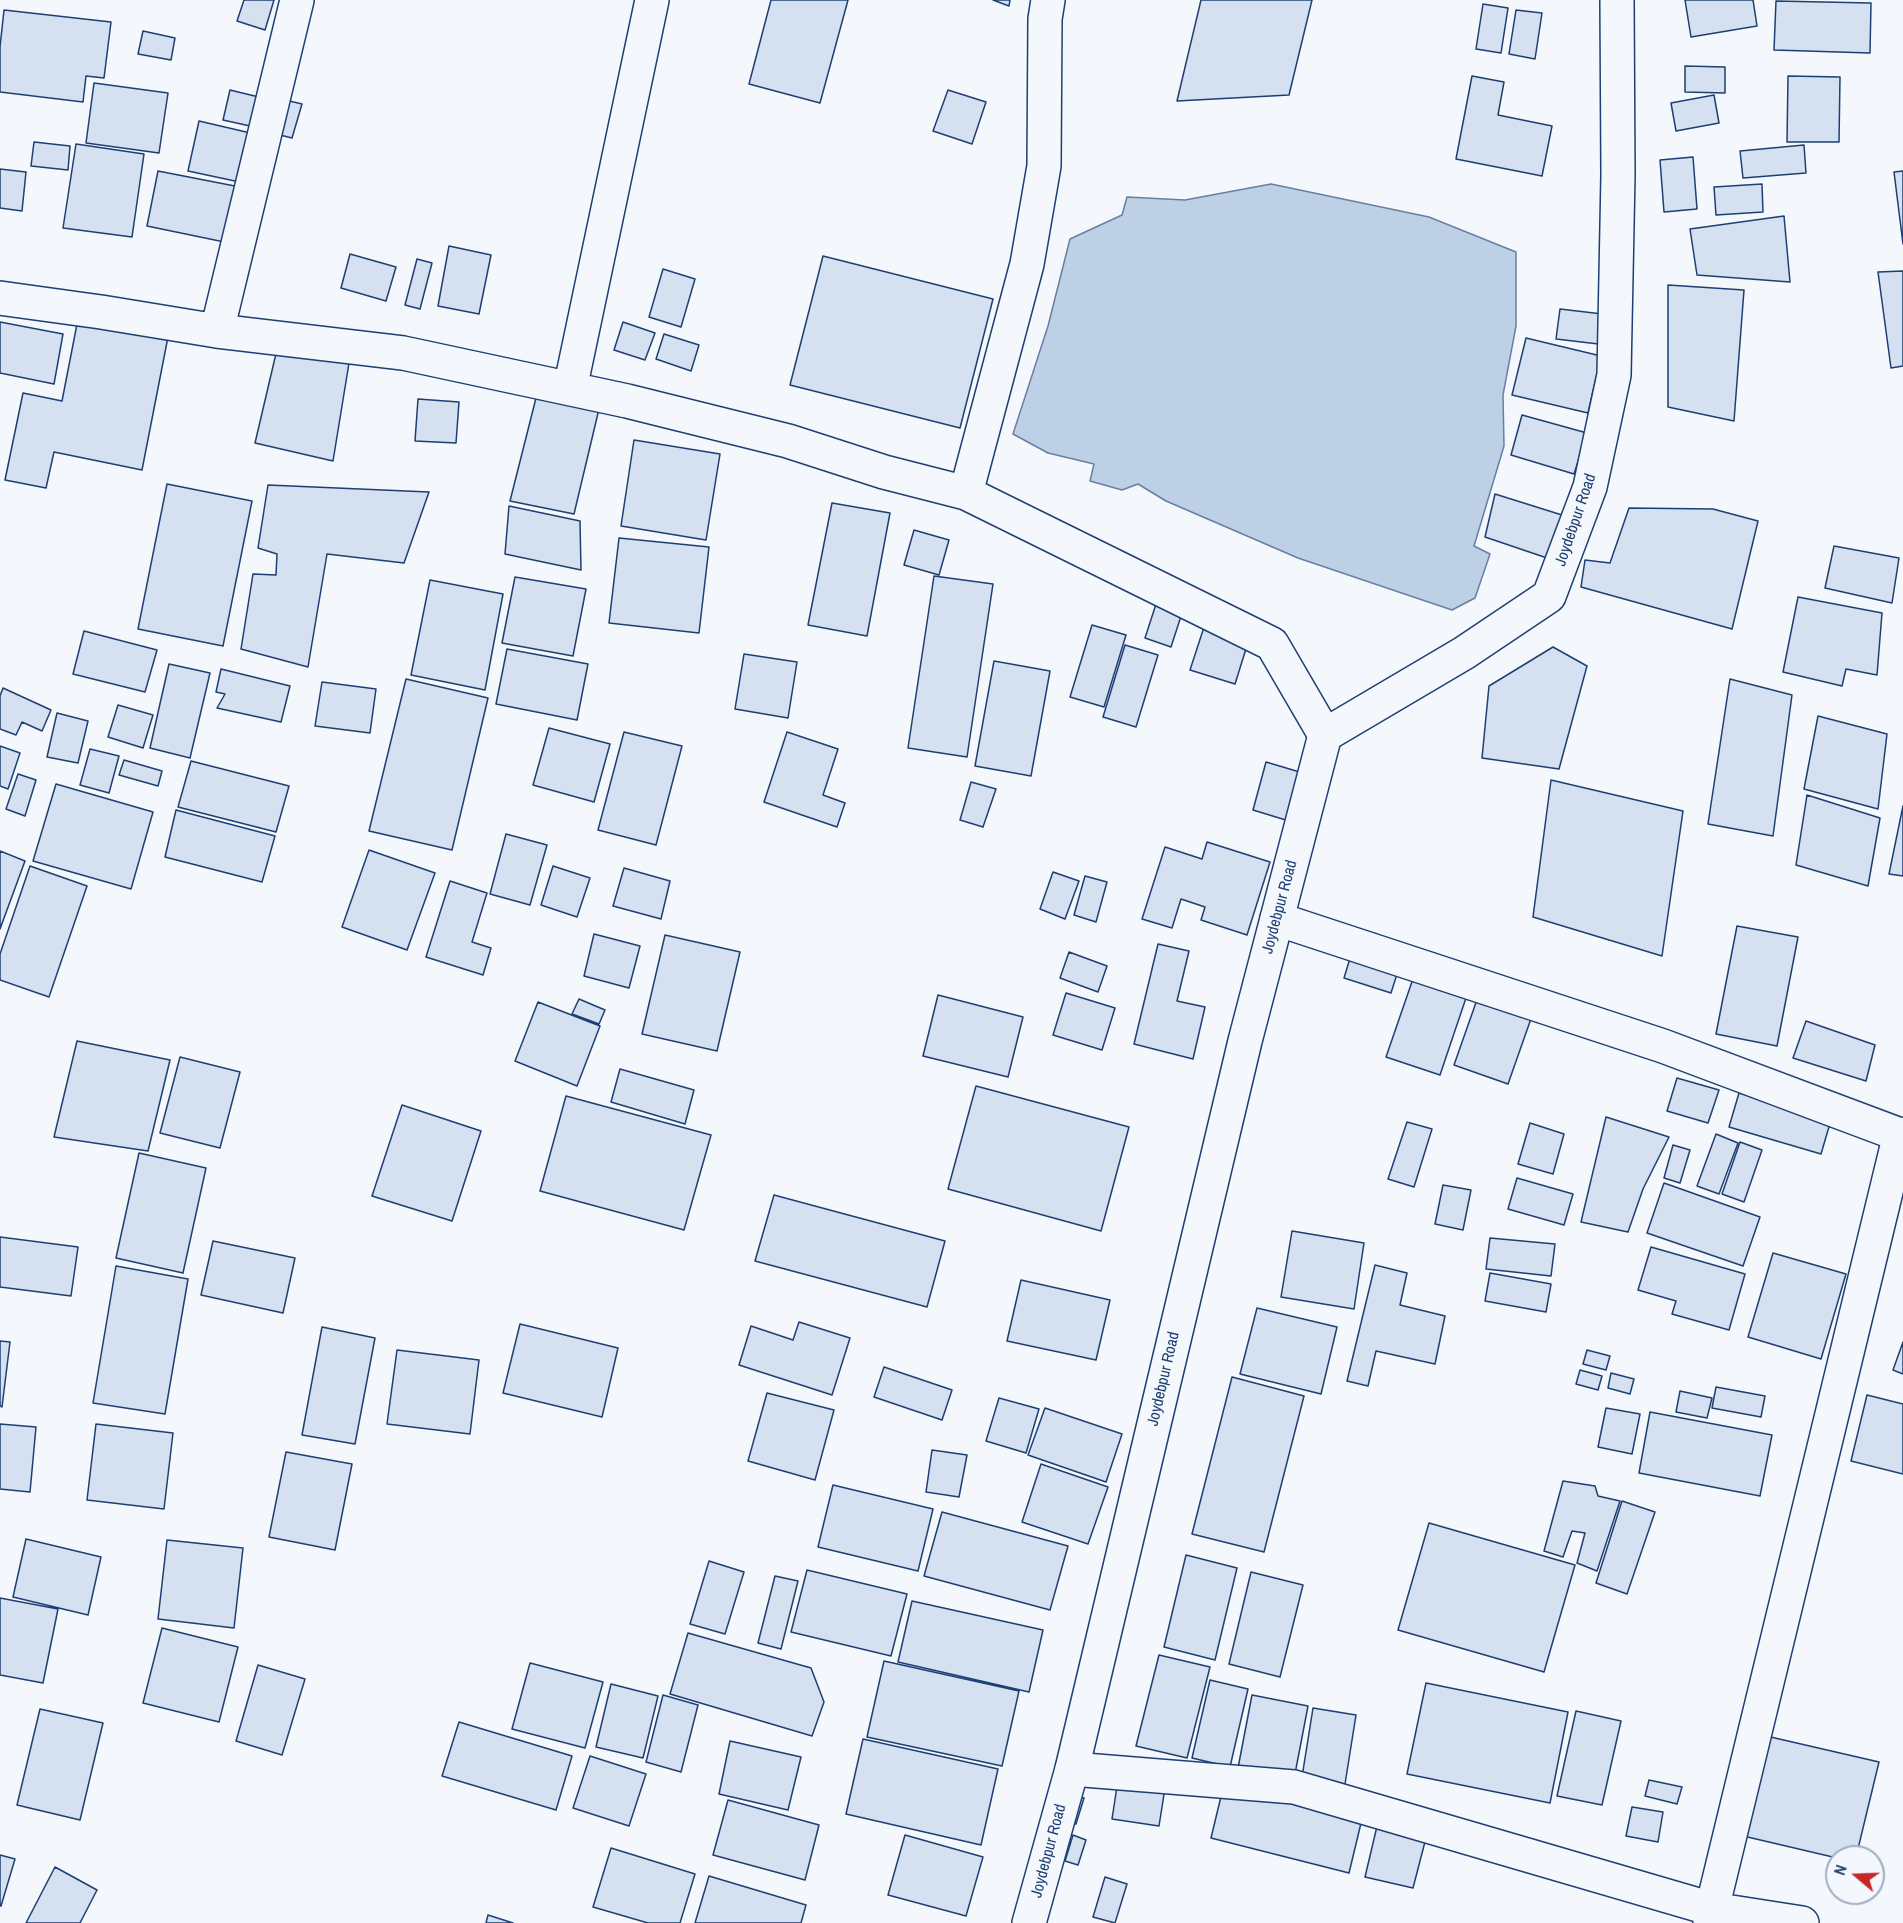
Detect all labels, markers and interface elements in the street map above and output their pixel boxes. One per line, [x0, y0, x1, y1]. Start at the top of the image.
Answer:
street label: Joydebpur Road [1551, 471, 1601, 569]
street label: Joydebpur Road [1258, 858, 1302, 956]
street label: Joydebpur Road [1144, 1330, 1184, 1428]
street label: Joydebpur Road [1027, 1802, 1071, 1900]
north arrow [1825, 1845, 1885, 1905]
text: N [1828, 1862, 1852, 1878]

